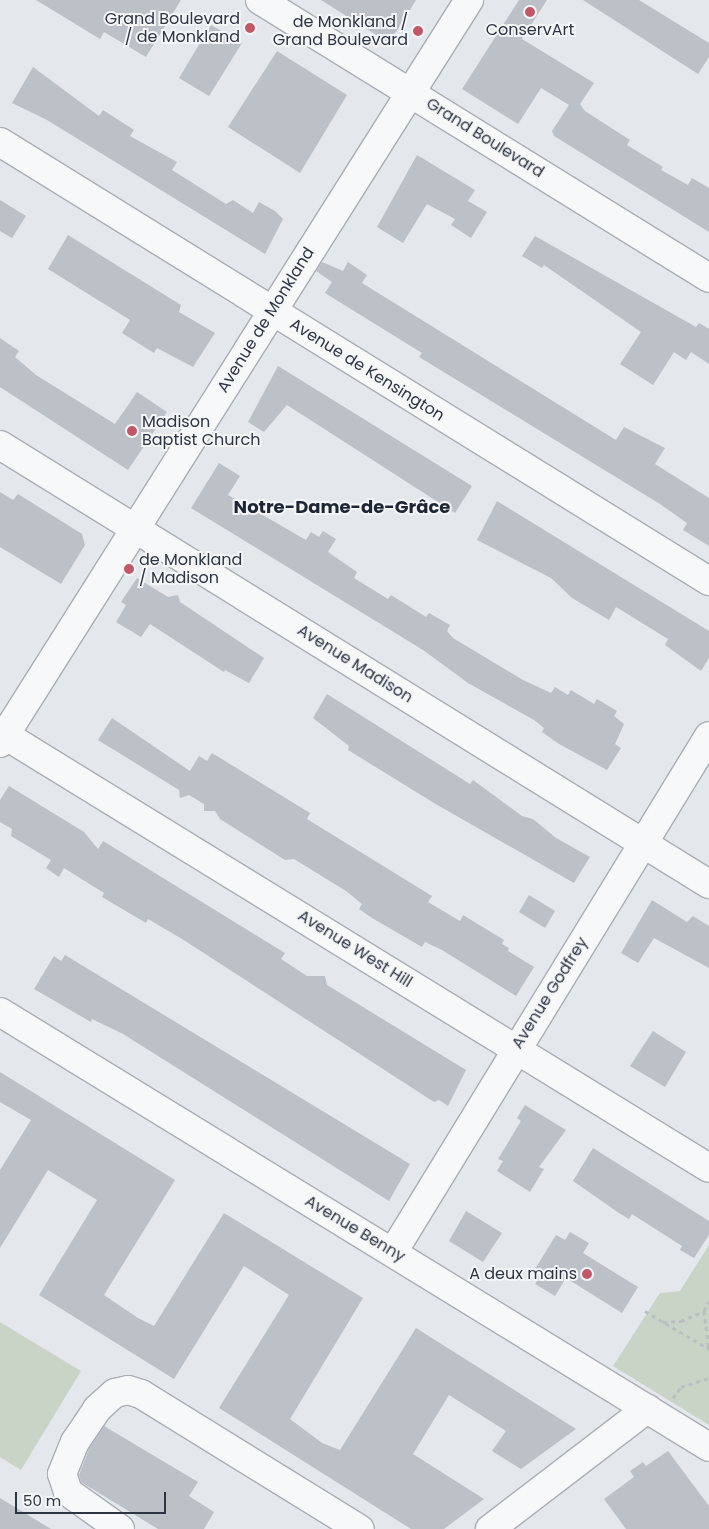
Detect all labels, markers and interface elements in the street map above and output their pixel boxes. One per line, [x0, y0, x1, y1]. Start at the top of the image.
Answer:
marker: ConservArt [524, 6, 536, 18]
place label: Grand Boulevard / de Monkland [105, 9, 240, 47]
place label: de Monkland / Grand Boulevard [273, 12, 408, 50]
place label: ConservArt [486, 20, 574, 40]
marker: Grand Boulevard / de Monkland [244, 22, 256, 34]
marker: de Monkland / Grand Boulevard [412, 25, 424, 37]
street label: Grand Boulevard [423, 94, 547, 182]
street label: Avenue de Monkland [213, 244, 319, 396]
street label: Avenue de Kensington [286, 314, 448, 426]
place label: Madison Baptist Church [142, 412, 260, 450]
marker: Madison Baptist Church [126, 425, 138, 437]
district label: Notre-Dame-de-Grâce [234, 496, 450, 518]
place label: de Monkland / Madison [139, 550, 242, 588]
marker: de Monkland / Madison [123, 563, 135, 575]
street label: Avenue Madison [294, 621, 416, 707]
street label: Avenue West Hill [294, 906, 416, 992]
street label: Avenue Godfrey [508, 934, 592, 1052]
street label: Avenue Benny [301, 1192, 409, 1266]
place label: A deux mains [469, 1264, 577, 1284]
marker: A deux mains [581, 1268, 593, 1280]
scale bar [18, 1482, 169, 1514]
text: 50 m [23, 1490, 61, 1511]

